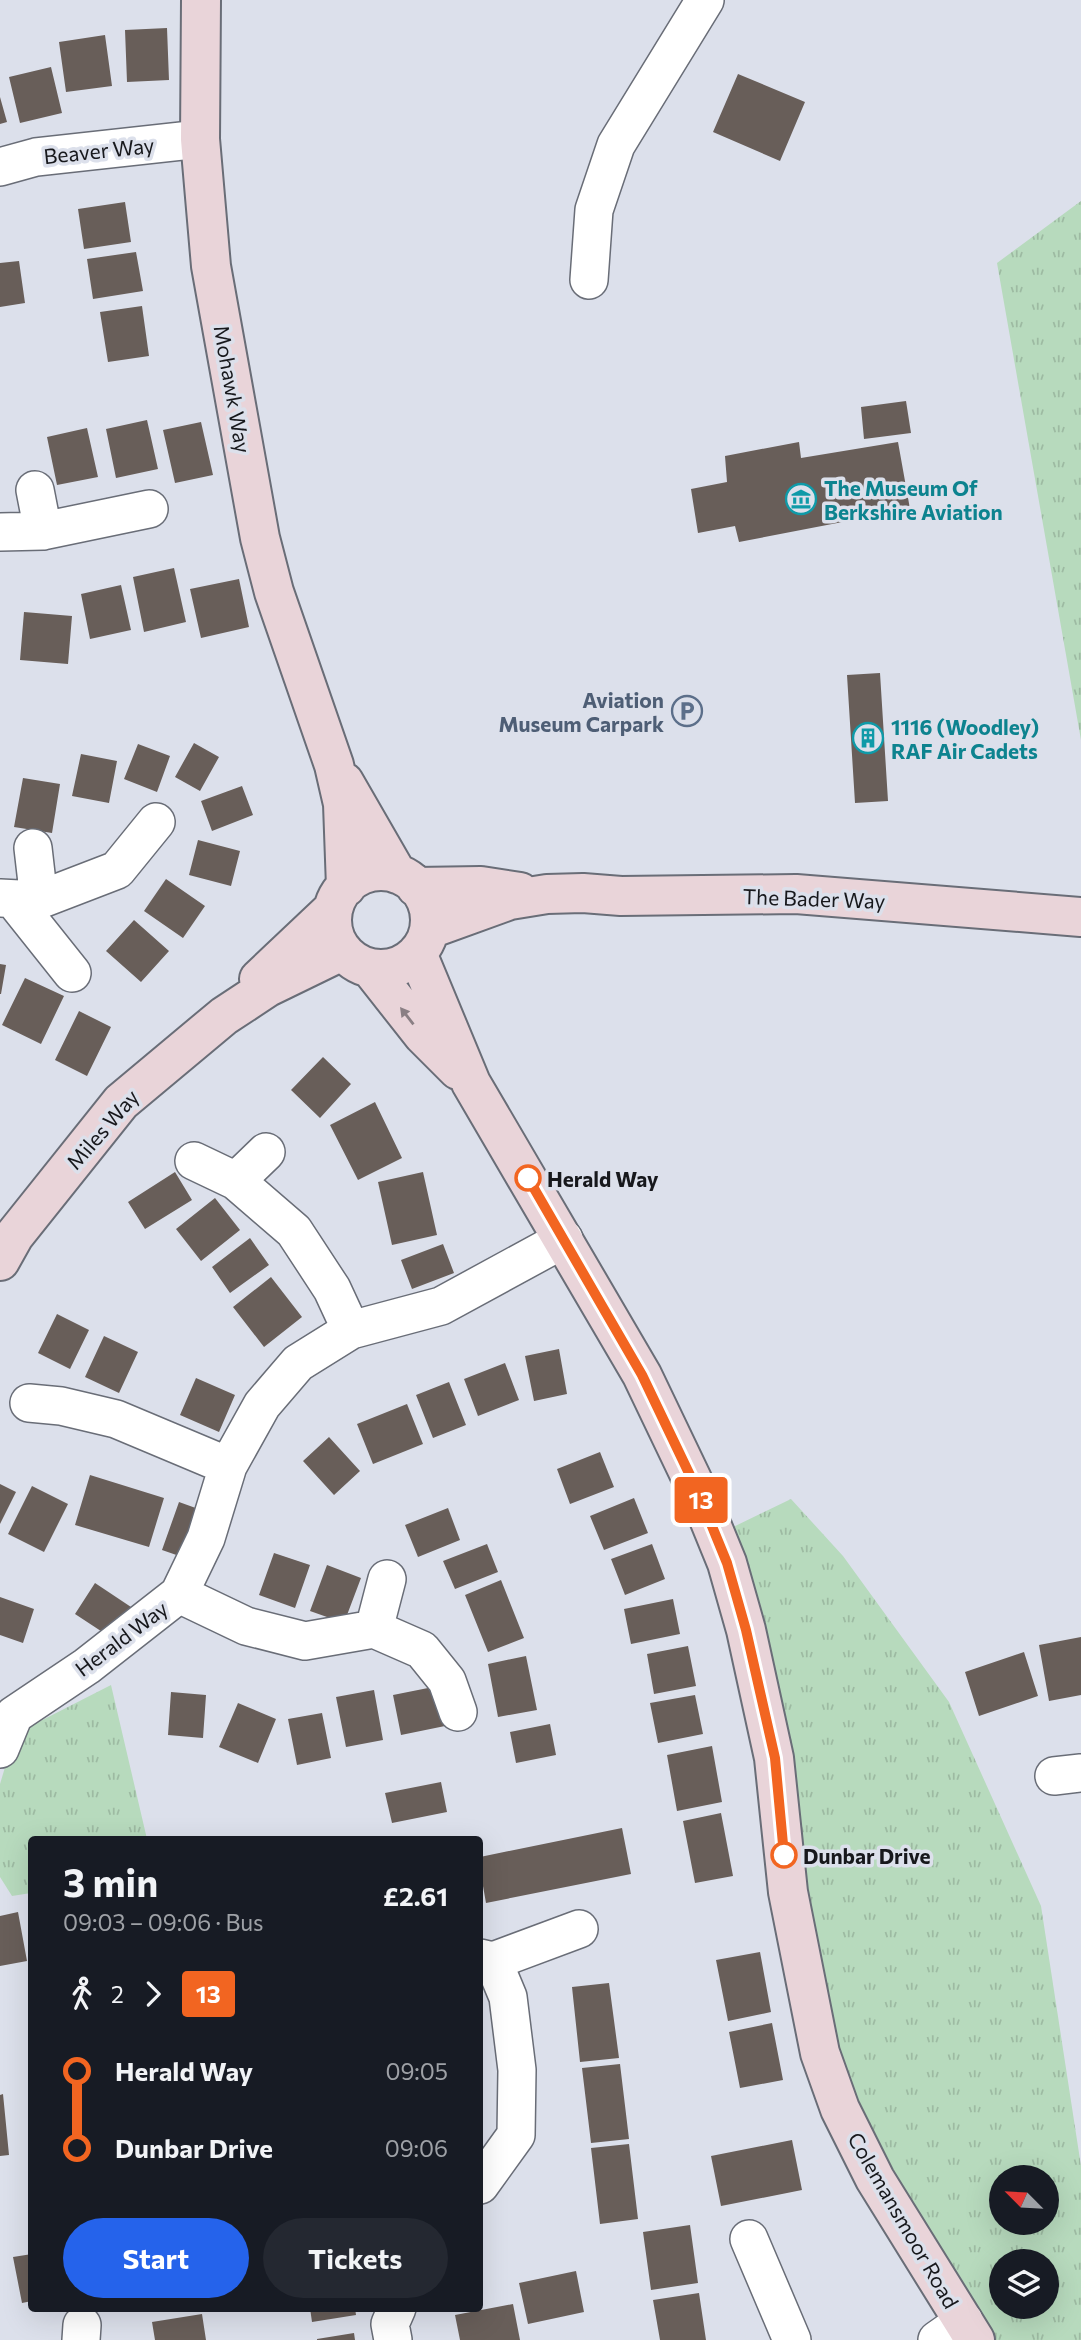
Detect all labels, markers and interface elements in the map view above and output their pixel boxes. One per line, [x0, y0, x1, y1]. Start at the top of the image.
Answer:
street label: Beaver Way [42, 132, 156, 168]
street label: Mohawk Way [209, 323, 257, 455]
place label: The Museum Of Berkshire Aviation [824, 475, 1003, 524]
museum icon: The Museum Of Berkshire Aviation [784, 482, 818, 516]
place label: Aviation Museum Carpark [498, 687, 664, 736]
parking icon: Aviation Museum Carpark [670, 694, 704, 728]
place label: 1116 (Woodley) RAF Air Cadets [891, 714, 1039, 763]
building icon: 1116 (Woodley) RAF Air Cadets [851, 721, 885, 755]
street label: The Bader Way [742, 883, 886, 913]
one-way arrow [400, 1007, 415, 1025]
street label: Miles Way [61, 1084, 143, 1174]
marker: Herald Way [515, 1165, 541, 1191]
place label: Herald Way [547, 1166, 659, 1191]
line badge: 13 [670, 1477, 732, 1523]
text: 13 [689, 1485, 713, 1514]
street label: Herald Way [70, 1595, 172, 1681]
marker: Dunbar Drive [771, 1842, 797, 1868]
place label: Dunbar Drive [803, 1843, 931, 1868]
text: 3 min [63, 1858, 158, 1905]
text: £2.61 [383, 1880, 448, 1911]
text: 09:03 – 09:06 · Bus [63, 1908, 264, 1936]
icon: walk [63, 1975, 101, 2013]
icon: forward [134, 1975, 172, 2013]
text: 13 [196, 1979, 221, 2008]
text: 2 [111, 1980, 124, 2008]
text: Herald Way [115, 2055, 253, 2086]
text: 09:05 [385, 2057, 448, 2085]
street label: Colemansmoor Road [843, 2128, 965, 2312]
text: Dunbar Drive [115, 2132, 273, 2163]
text: 09:06 [385, 2134, 448, 2162]
north arrow [989, 2165, 1059, 2235]
map controls [989, 2165, 1059, 2319]
button: Start [63, 2218, 249, 2298]
button: Tickets [263, 2218, 448, 2298]
button: layers [989, 2249, 1059, 2319]

